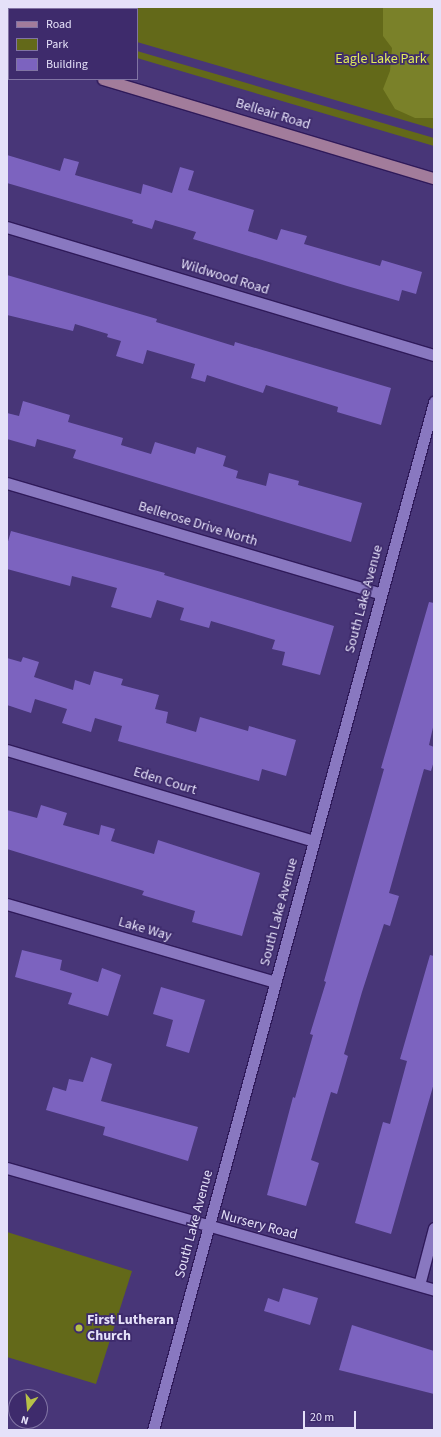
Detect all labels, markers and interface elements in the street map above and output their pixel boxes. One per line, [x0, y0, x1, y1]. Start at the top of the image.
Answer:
legend [8, 8, 138, 80]
text: Road [46, 16, 72, 33]
text: Park [46, 36, 68, 53]
park label: Eagle Lake Park [335, 51, 427, 67]
text: Building [46, 56, 88, 73]
street label: Belleair Road [234, 95, 312, 133]
street label: Wildwood Road [179, 256, 271, 298]
street label: Bellerose Drive North [136, 498, 260, 550]
street label: South Lake Avenue [341, 543, 387, 655]
street label: Eden Court [131, 763, 199, 799]
street label: South Lake Avenue [256, 856, 302, 968]
street label: Lake Way [116, 913, 174, 945]
street label: South Lake Avenue [171, 1168, 217, 1280]
street label: Nursery Road [219, 1207, 299, 1243]
place label: First Lutheran Church [87, 1312, 174, 1344]
marker: First Lutheran Church [74, 1323, 84, 1333]
north arrow [8, 1389, 48, 1429]
scale bar [305, 1403, 358, 1429]
text: 20 m [310, 1409, 334, 1426]
text: N [19, 1412, 30, 1428]

